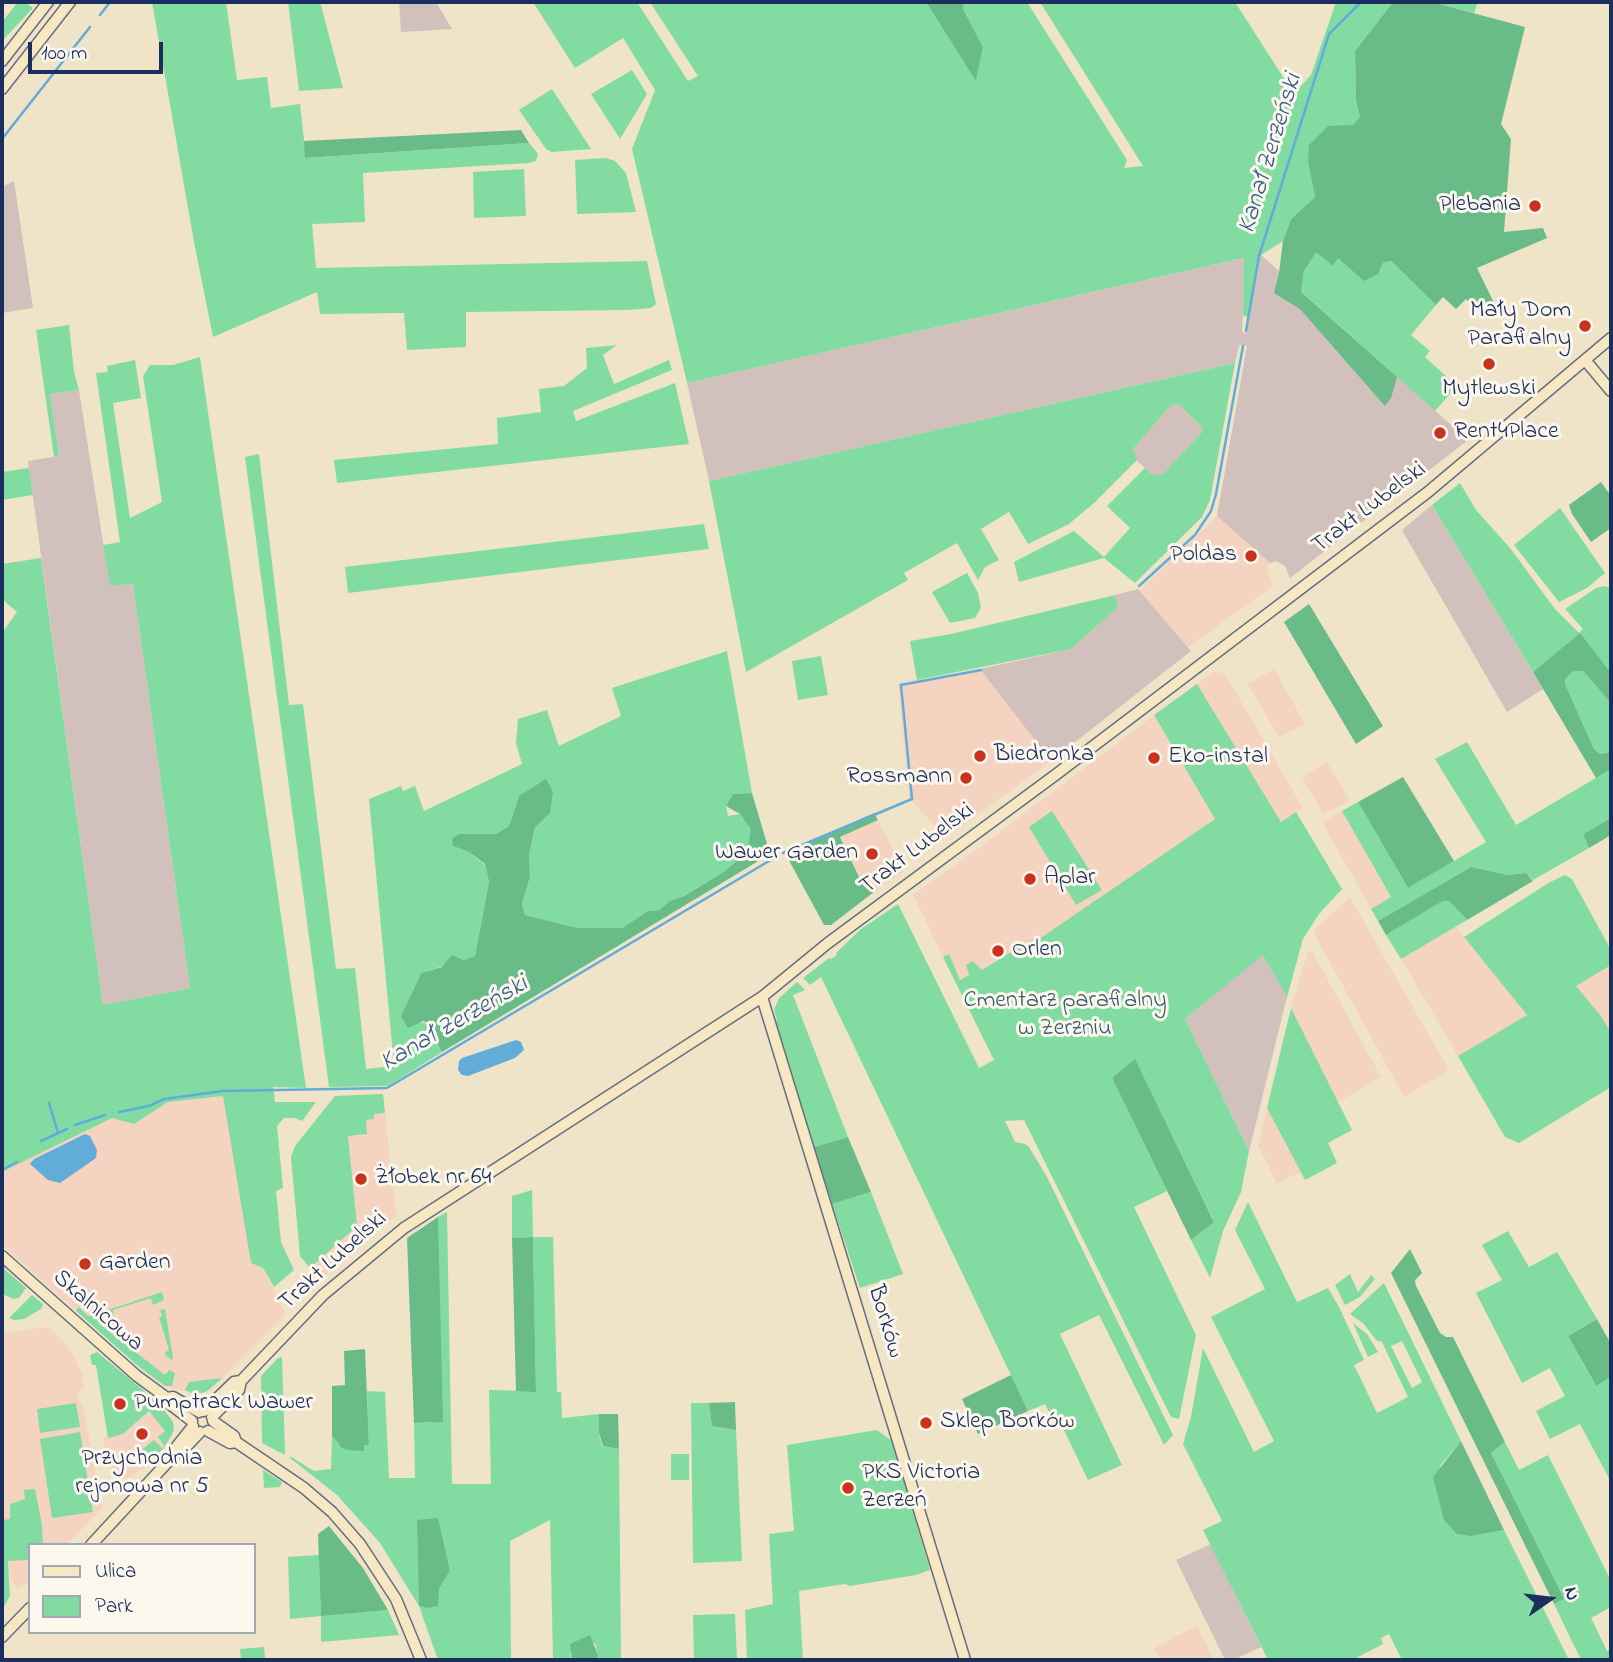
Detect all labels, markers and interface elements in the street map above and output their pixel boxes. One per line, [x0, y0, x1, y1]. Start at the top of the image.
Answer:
scale bar [32, 28, 166, 72]
text: 100 m [41, 39, 87, 69]
water label: Kanał Zerzeński [1233, 71, 1311, 237]
place label: Plebania [1439, 192, 1521, 220]
marker: Plebania [1527, 198, 1543, 214]
place label: Mały Dom Parafialny [1468, 298, 1571, 354]
marker: Mały Dom Parafialny [1577, 318, 1593, 334]
marker: Mytlewski [1481, 356, 1497, 372]
place label: Mytlewski [1442, 376, 1536, 404]
place label: Rent4Place [1454, 419, 1559, 447]
marker: Rent4Place [1432, 425, 1448, 441]
street label: Trakt Lubelski [1307, 457, 1433, 561]
place label: Poldas [1170, 542, 1237, 570]
marker: Poldas [1243, 548, 1259, 564]
place label: Biedronka [994, 742, 1094, 770]
place label: Eko-instal [1168, 744, 1268, 772]
marker: Biedronka [972, 748, 988, 764]
marker: Eko-instal [1146, 750, 1162, 766]
place label: Rossmann [847, 764, 952, 792]
marker: Rossmann [958, 770, 974, 786]
street label: Trakt Lubelski [855, 798, 981, 902]
place label: Wawer Garden [715, 840, 858, 868]
marker: Wawer Garden [864, 846, 880, 862]
place label: Aplar [1044, 865, 1096, 893]
marker: Aplar [1022, 871, 1038, 887]
place label: Orlen [1012, 937, 1062, 965]
marker: Orlen [990, 943, 1006, 959]
water label: Kanał Zerzeński [376, 970, 534, 1080]
park label: Cmentarz parafialny w Zerzniu [964, 988, 1166, 1044]
place label: Żłobek nr 64 [375, 1165, 491, 1193]
marker: Żłobek nr 64 [353, 1171, 369, 1187]
street label: Trakt Lubelski [274, 1206, 394, 1318]
place label: Garden [99, 1250, 171, 1278]
marker: Garden [77, 1256, 93, 1272]
street label: Skalnicowa [46, 1265, 148, 1359]
street label: Borków [859, 1282, 909, 1362]
place label: Pumptrack Wawer [134, 1390, 313, 1418]
marker: Pumptrack Wawer [112, 1396, 128, 1412]
place label: Sklep Borków [940, 1409, 1075, 1437]
marker: Sklep Borków [918, 1415, 934, 1431]
marker: Przychodnia rejonowa nr 5 [134, 1426, 150, 1442]
place label: Przychodnia rejonowa nr 5 [75, 1446, 209, 1502]
place label: PKS Victoria Zerzeń [862, 1460, 980, 1516]
marker: PKS Victoria Zerzeń [840, 1480, 856, 1496]
legend [28, 1543, 256, 1634]
text: Ulica [95, 1557, 136, 1587]
north arrow [1515, 1564, 1585, 1634]
text: N [1556, 1584, 1586, 1603]
text: Park [95, 1592, 133, 1622]

